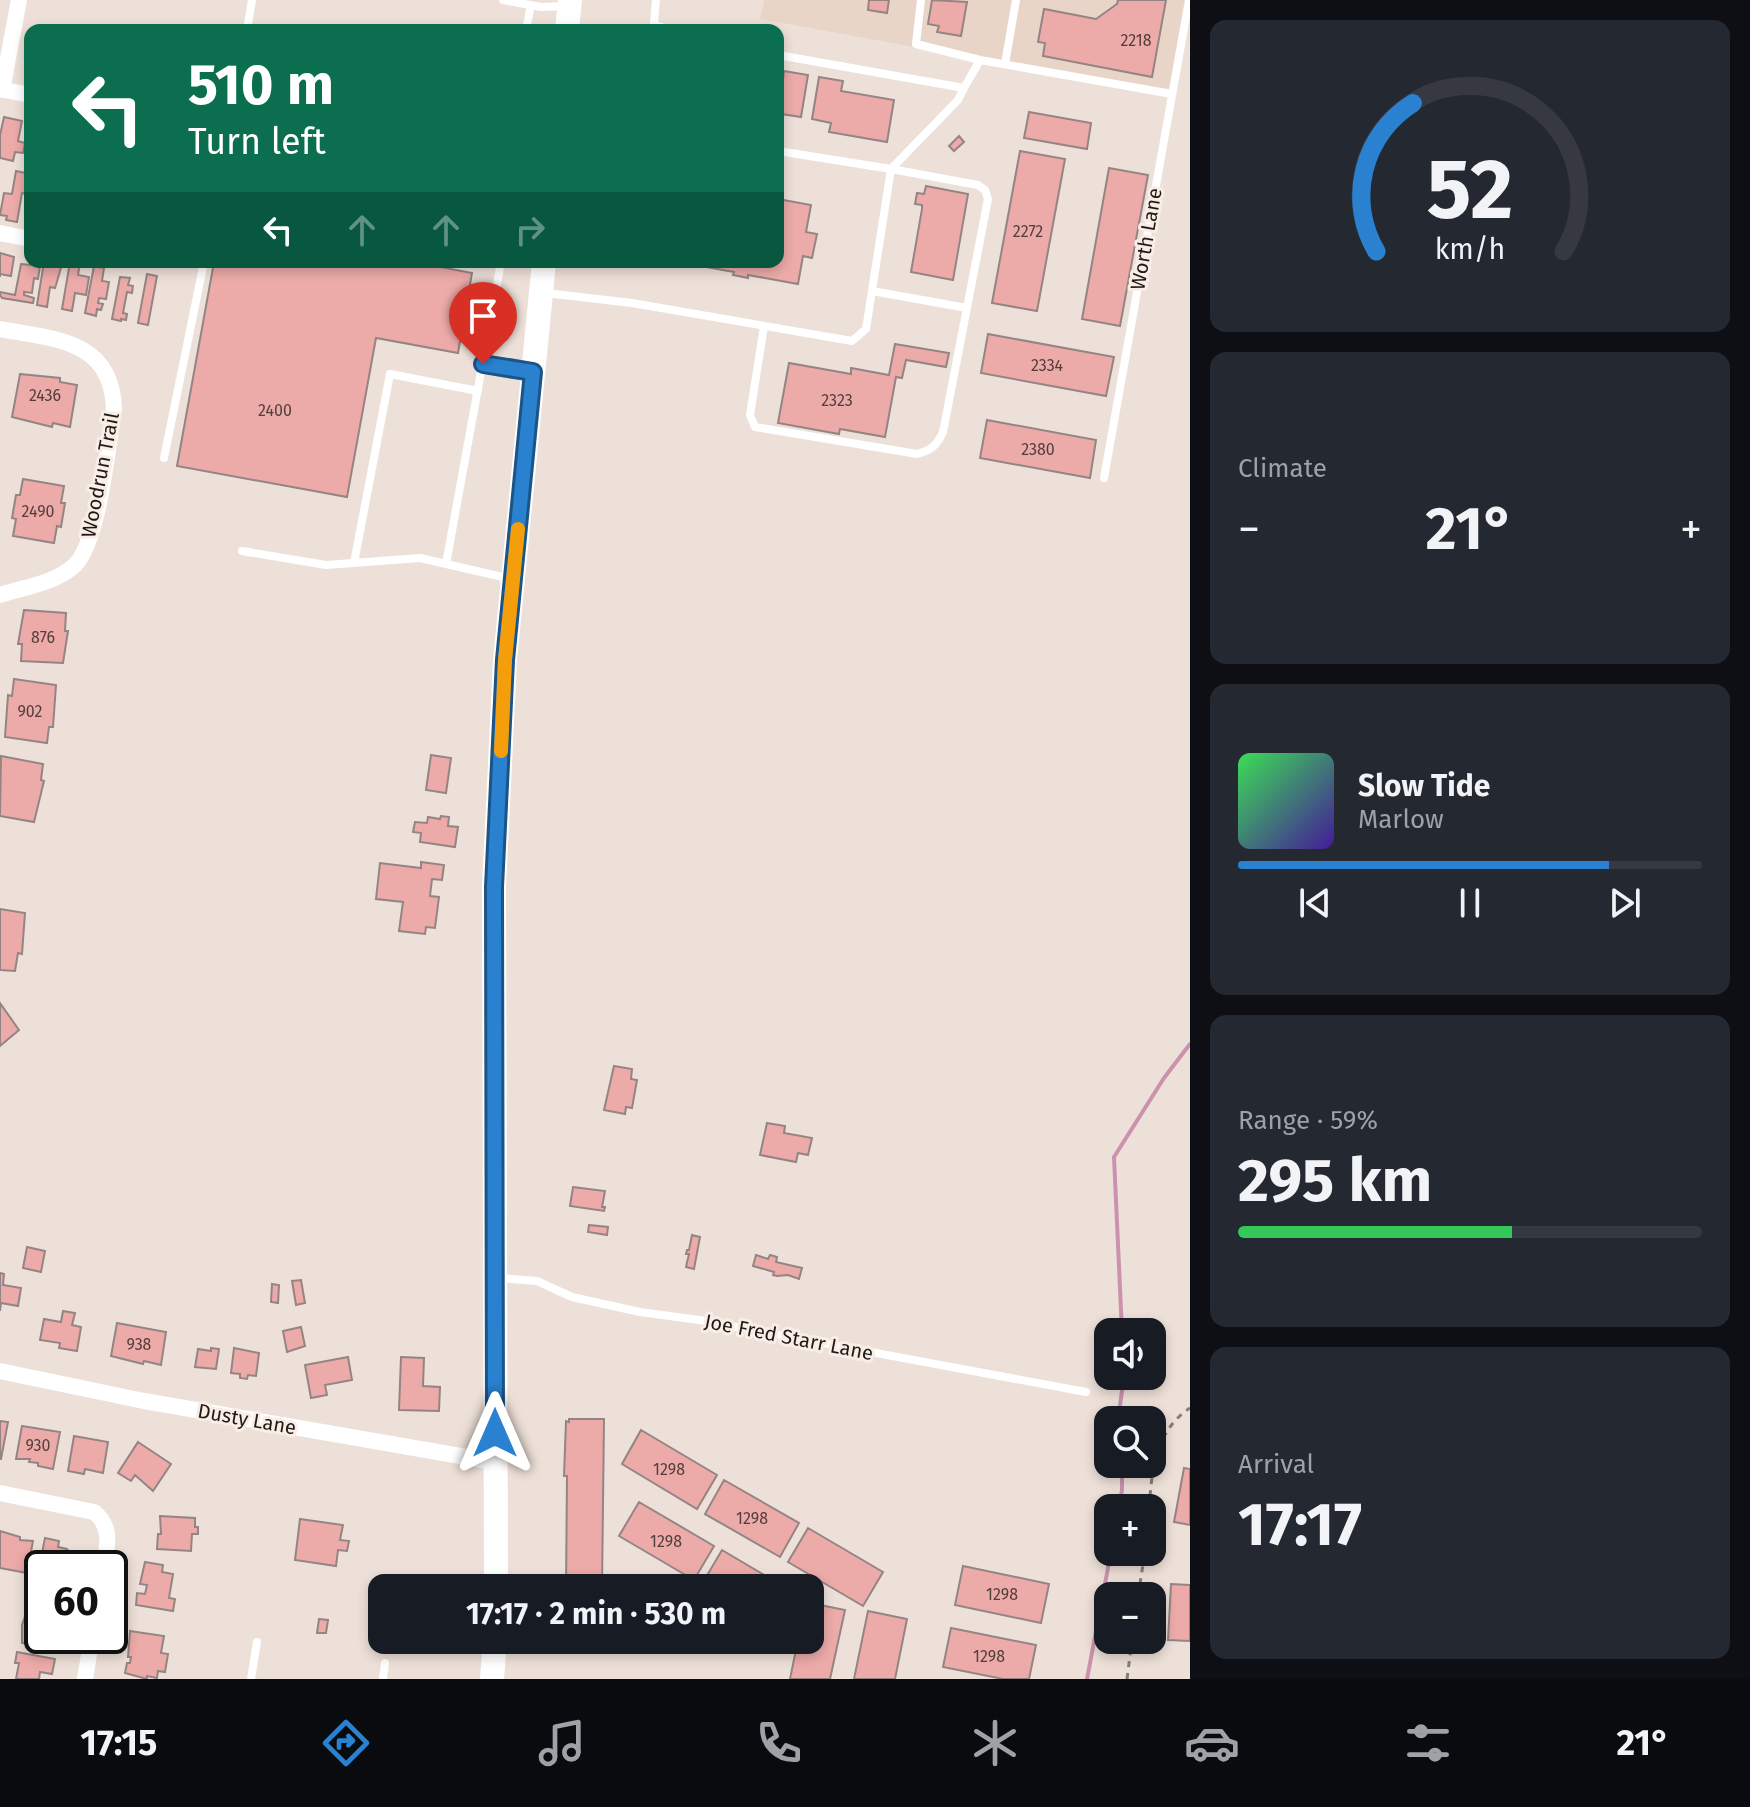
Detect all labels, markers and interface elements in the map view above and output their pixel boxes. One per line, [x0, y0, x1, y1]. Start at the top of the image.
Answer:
house number: 2218 [1120, 31, 1152, 50]
text: 510 m [188, 52, 334, 119]
icon: left [56, 56, 160, 160]
text: Turn left [188, 120, 326, 164]
text: 52 [1427, 139, 1513, 239]
street label: Worth Lane [1125, 186, 1167, 292]
icon: left [256, 208, 300, 252]
icon: ahead [340, 208, 384, 252]
icon: ahead [424, 208, 468, 252]
icon: right [508, 208, 552, 252]
house number: 2272 [1013, 222, 1043, 241]
text: km/h [1435, 232, 1505, 267]
pin [449, 282, 517, 364]
icon: arrive [461, 294, 505, 338]
house number: 2334 [1031, 356, 1064, 375]
house number: 2436 [29, 386, 61, 405]
house number: 2323 [821, 391, 853, 410]
house number: 2400 [258, 401, 292, 420]
street label: Woodrun Trail [76, 410, 124, 540]
house number: 2380 [1021, 440, 1055, 459]
text: Climate [1238, 453, 1327, 484]
text: 21° [1426, 493, 1514, 565]
house number: 2490 [21, 502, 55, 521]
text: − [1238, 503, 1260, 556]
text: + [1680, 503, 1702, 556]
house number: 876 [31, 628, 55, 647]
house number: 902 [17, 702, 43, 721]
text: Slow Tide [1358, 768, 1490, 804]
text: Marlow [1358, 804, 1444, 835]
icon: previous [1293, 881, 1337, 925]
icon: pause [1448, 881, 1492, 925]
icon: next [1603, 881, 1647, 925]
text: Range · 59% [1238, 1105, 1378, 1136]
text: 295 km [1238, 1145, 1432, 1217]
street label: Joe Fred Starr Lane [703, 1309, 875, 1365]
map controls [1094, 1318, 1166, 1654]
button: sound [1094, 1318, 1166, 1390]
house number: 938 [127, 1335, 152, 1354]
position arrow [453, 1391, 537, 1475]
street label: Dusty Lane [196, 1399, 298, 1439]
button: search [1094, 1406, 1166, 1478]
house number: 930 [26, 1436, 51, 1455]
text: Arrival [1238, 1449, 1314, 1480]
house number: 1298 [653, 1460, 685, 1479]
text: 17:17 [1238, 1489, 1362, 1561]
button: + [1094, 1494, 1166, 1566]
house number: 1298 [736, 1509, 768, 1528]
house number: 1298 [650, 1532, 682, 1551]
speed limit sign: 60 [24, 1550, 128, 1654]
button: − [1094, 1582, 1166, 1654]
house number: 1298 [986, 1585, 1018, 1604]
text: 17:17 · 2 min · 530 m [466, 1596, 726, 1632]
house number: 1298 [973, 1647, 1005, 1666]
icon: directions [318, 1715, 374, 1771]
icon: music [534, 1715, 590, 1771]
icon: phone [751, 1715, 807, 1771]
icon: climate [967, 1715, 1023, 1771]
icon: car [1184, 1715, 1240, 1771]
icon: filters [1400, 1715, 1456, 1771]
text: 17:15 [80, 1721, 157, 1765]
text: 21° [1616, 1721, 1670, 1765]

